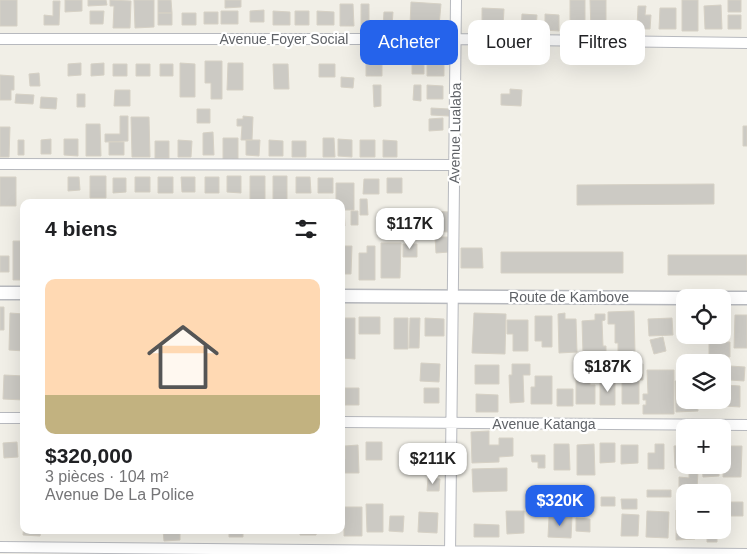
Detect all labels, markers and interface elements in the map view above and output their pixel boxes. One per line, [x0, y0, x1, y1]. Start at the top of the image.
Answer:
chip: Acheter [360, 20, 458, 65]
chip: Louer [468, 20, 550, 65]
chip: Filtres [560, 20, 645, 65]
street label: Avenue Foyer Social [220, 31, 348, 47]
street label: Avenue Lualaba [446, 82, 464, 184]
pin: $117K [375, 208, 445, 250]
icon: filters [292, 215, 320, 243]
text: $117K [387, 215, 433, 232]
text: 4 biens [45, 217, 117, 240]
street label: Route de Kambove [509, 289, 629, 305]
map controls [676, 289, 731, 539]
button: locate [676, 289, 731, 344]
icon: home [138, 312, 228, 402]
pin: $187K [573, 350, 643, 393]
button: layers [676, 354, 731, 409]
text: $187K [584, 358, 632, 375]
street label: Avenue Katanga [492, 416, 596, 432]
button: + [676, 419, 731, 474]
pin: $211K [398, 442, 468, 485]
text: $320,000 [45, 444, 133, 467]
text: $211K [410, 450, 456, 467]
text: 3 pièces · 104 m² [45, 468, 169, 485]
pin: $320K [525, 484, 595, 527]
button: − [676, 484, 731, 539]
text: Avenue De La Police [45, 486, 194, 503]
text: $320K [536, 492, 584, 509]

